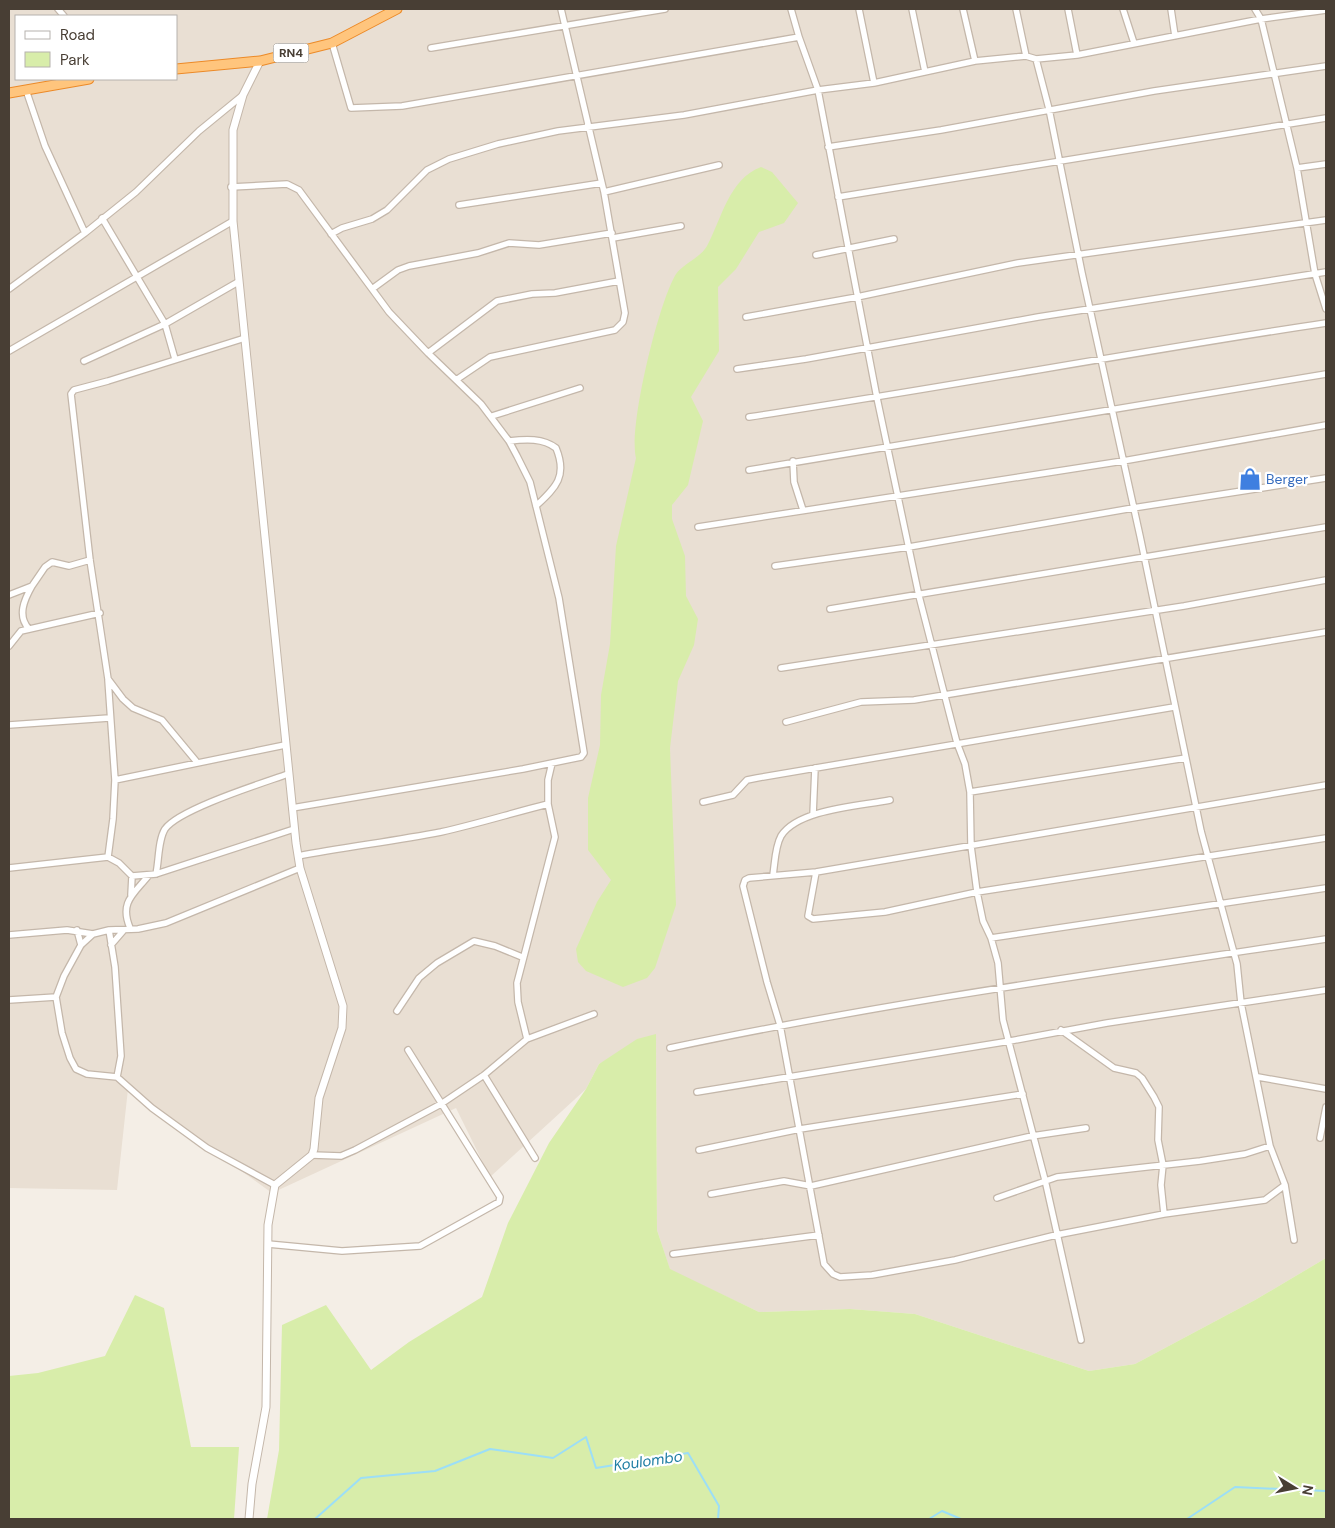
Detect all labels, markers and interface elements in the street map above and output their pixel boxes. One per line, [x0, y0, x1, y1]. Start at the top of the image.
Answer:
legend [15, 15, 178, 80]
text: Road [60, 25, 95, 45]
road number: RN4 [274, 44, 308, 62]
text: Park [60, 50, 90, 70]
shop icon: Berger [1237, 466, 1263, 492]
place label: Berger [1266, 470, 1308, 488]
water label: Koulombo [612, 1446, 684, 1476]
north arrow [1270, 1463, 1320, 1513]
text: N [1298, 1484, 1318, 1497]

